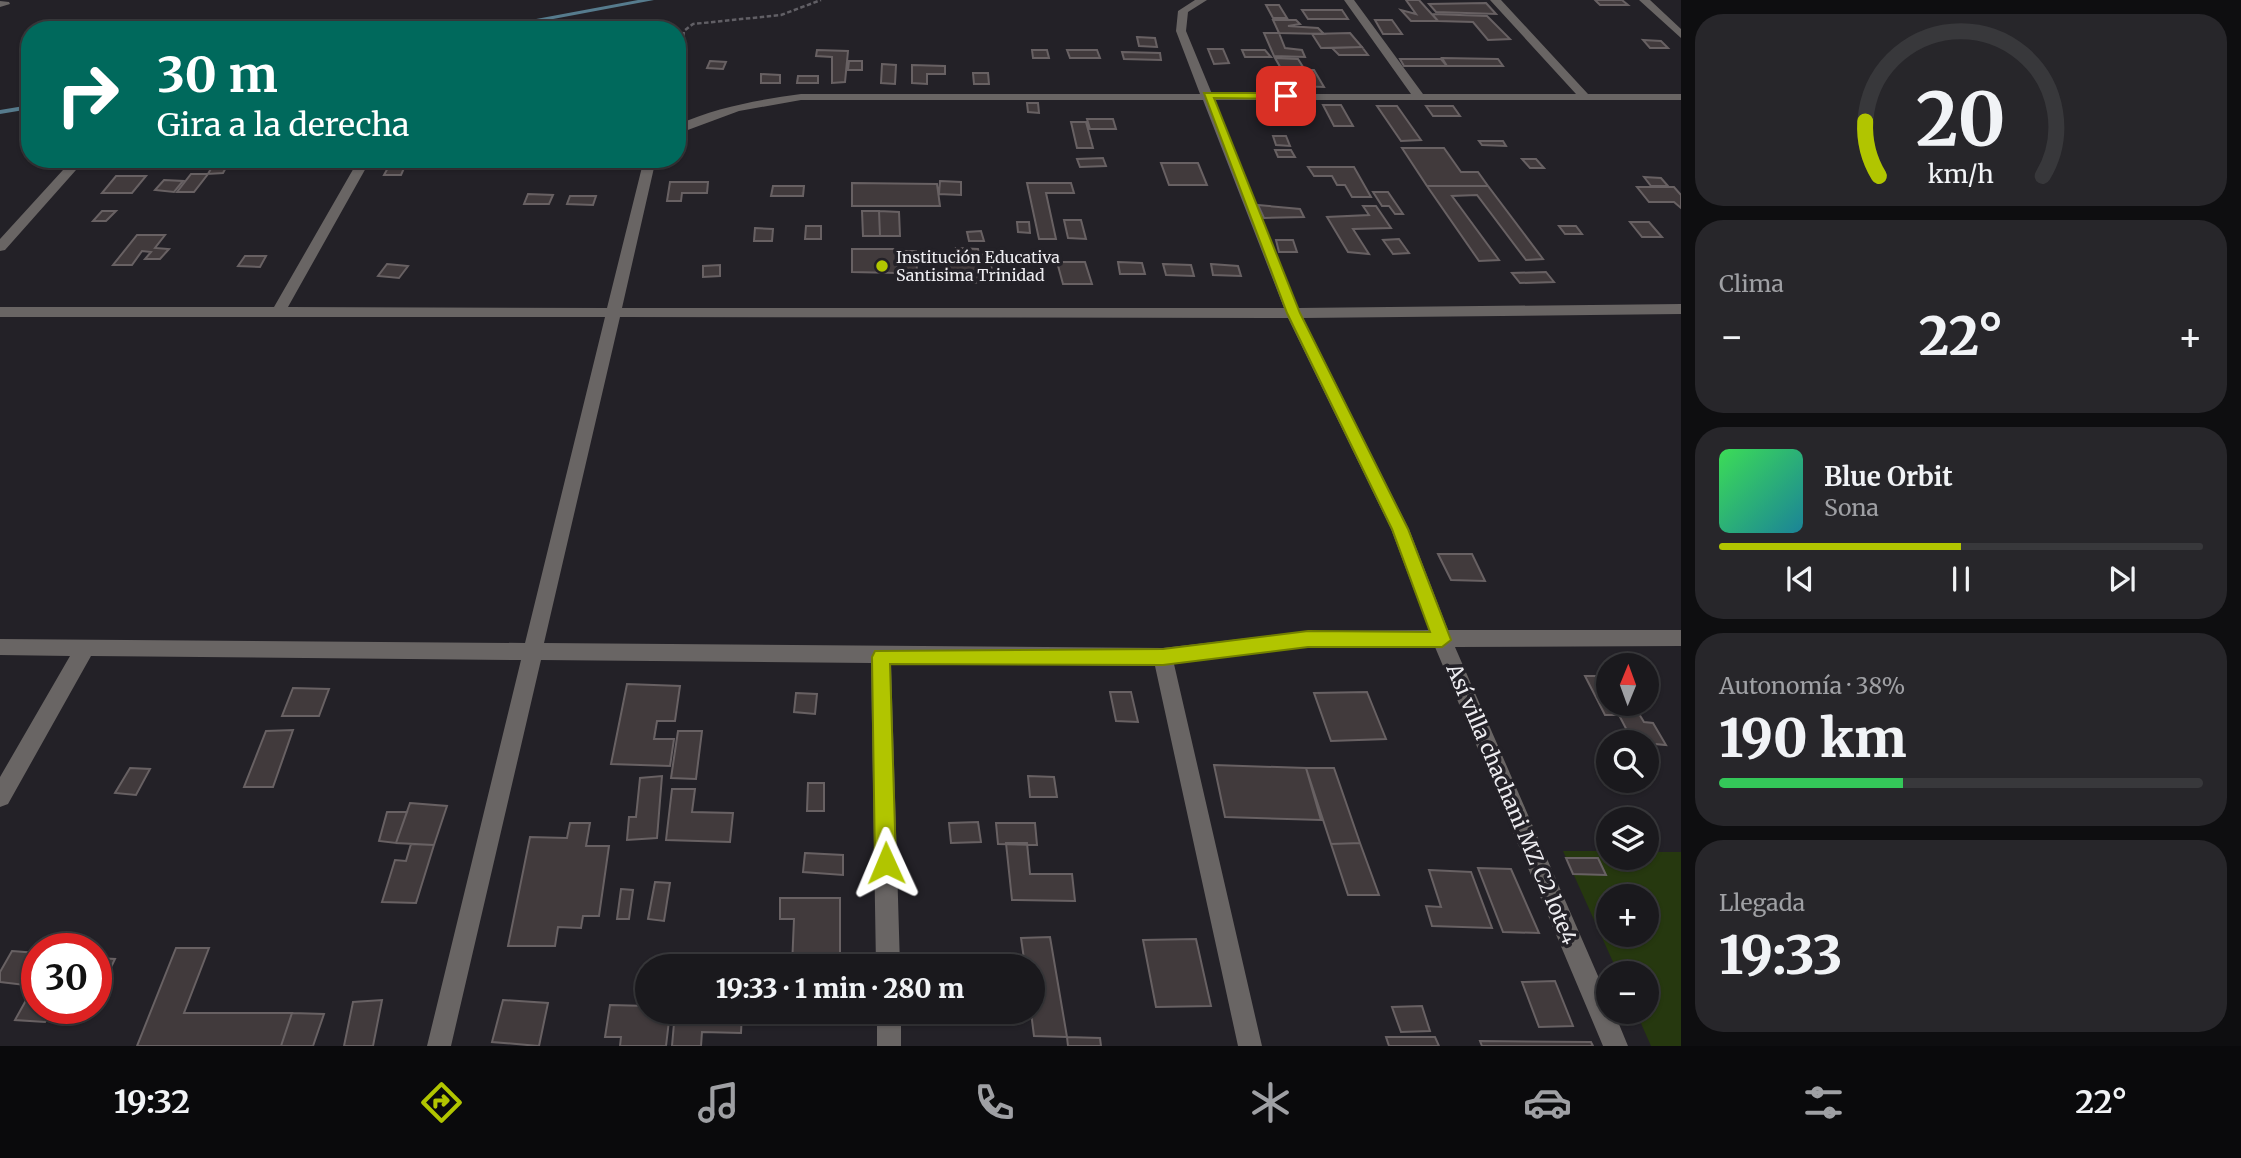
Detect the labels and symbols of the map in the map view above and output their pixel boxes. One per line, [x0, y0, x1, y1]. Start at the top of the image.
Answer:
pin [1256, 66, 1316, 126]
place label: Institución Educativa Santisima Trinidad [896, 247, 1060, 285]
marker: Institución Educativa Santisima Trinidad [874, 258, 890, 274]
north arrow [1596, 653, 1659, 716]
street label: Así villa chachani MZ C2 lote4 [1440, 659, 1584, 948]
position arrow [849, 826, 923, 900]
speed limit sign: 30 [21, 933, 112, 1024]

